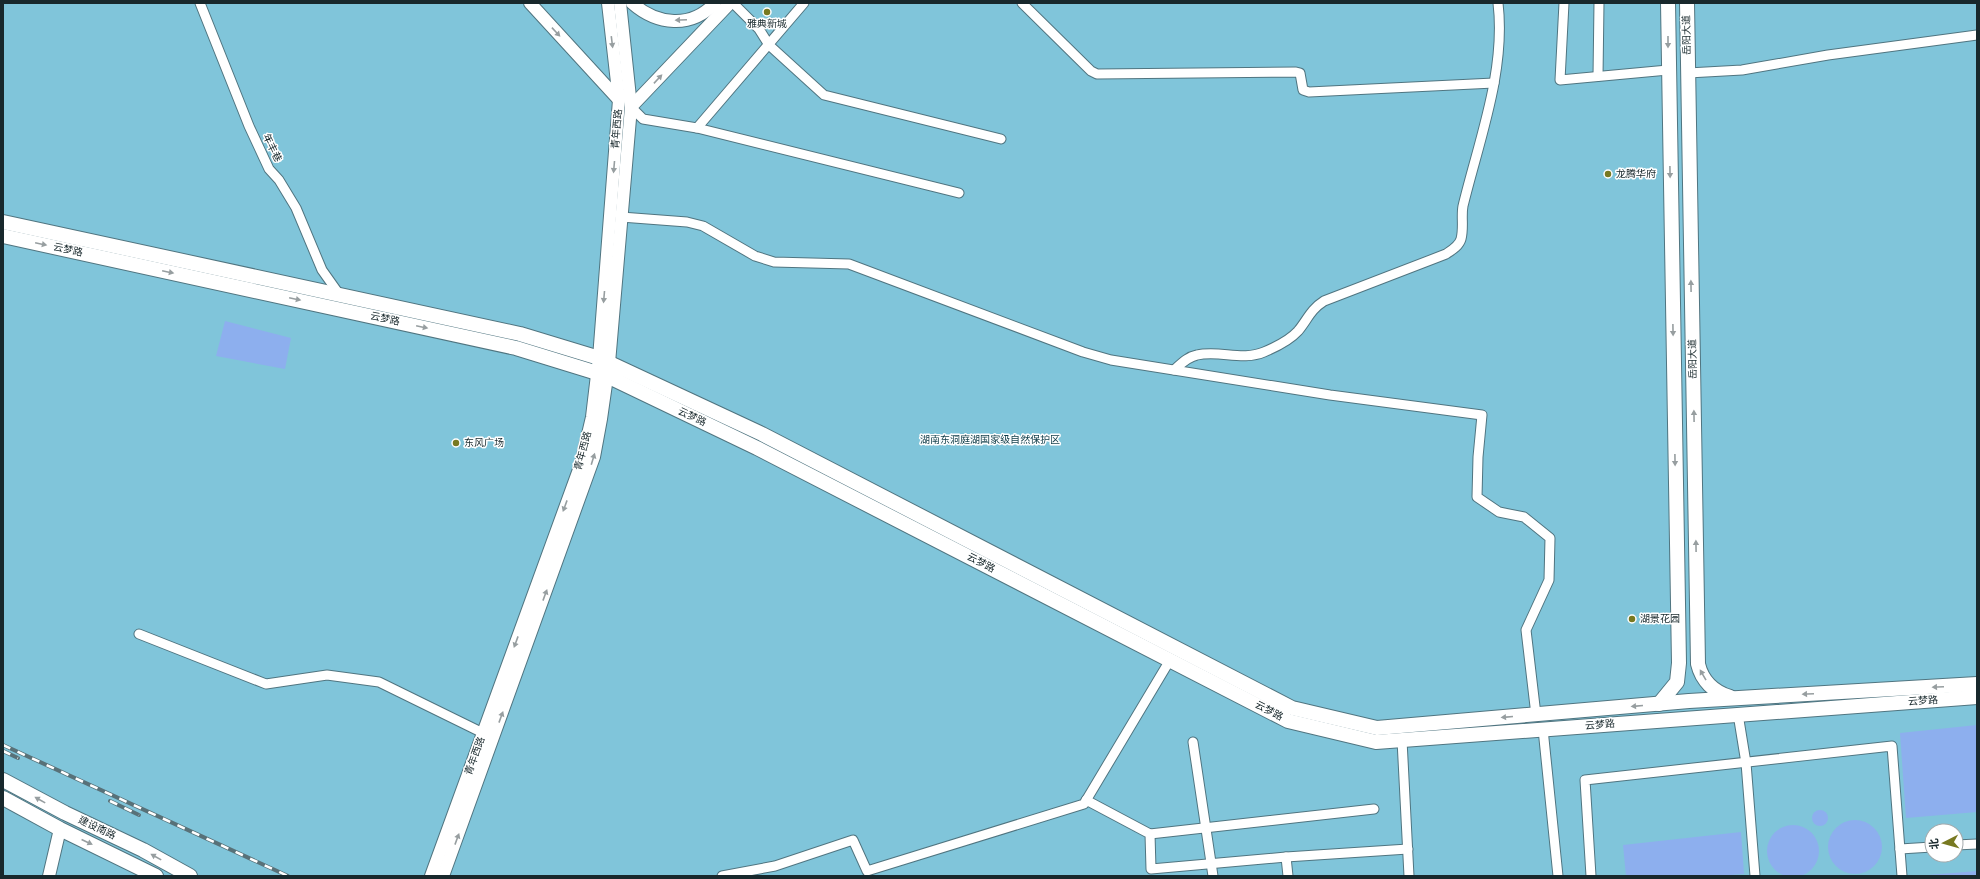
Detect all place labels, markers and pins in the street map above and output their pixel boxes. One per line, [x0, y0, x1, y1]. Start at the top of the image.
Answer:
marker: 雅典新城 [762, 7, 772, 17]
place label: 雅典新城 [747, 18, 787, 30]
place label: 龙腾华府 [1616, 168, 1656, 180]
marker: 龙腾华府 [1603, 169, 1613, 179]
place label: 东风广场 [464, 437, 504, 449]
marker: 东风广场 [451, 438, 461, 448]
place label: 湖景花园 [1640, 613, 1680, 625]
marker: 湖景花园 [1627, 614, 1637, 624]

